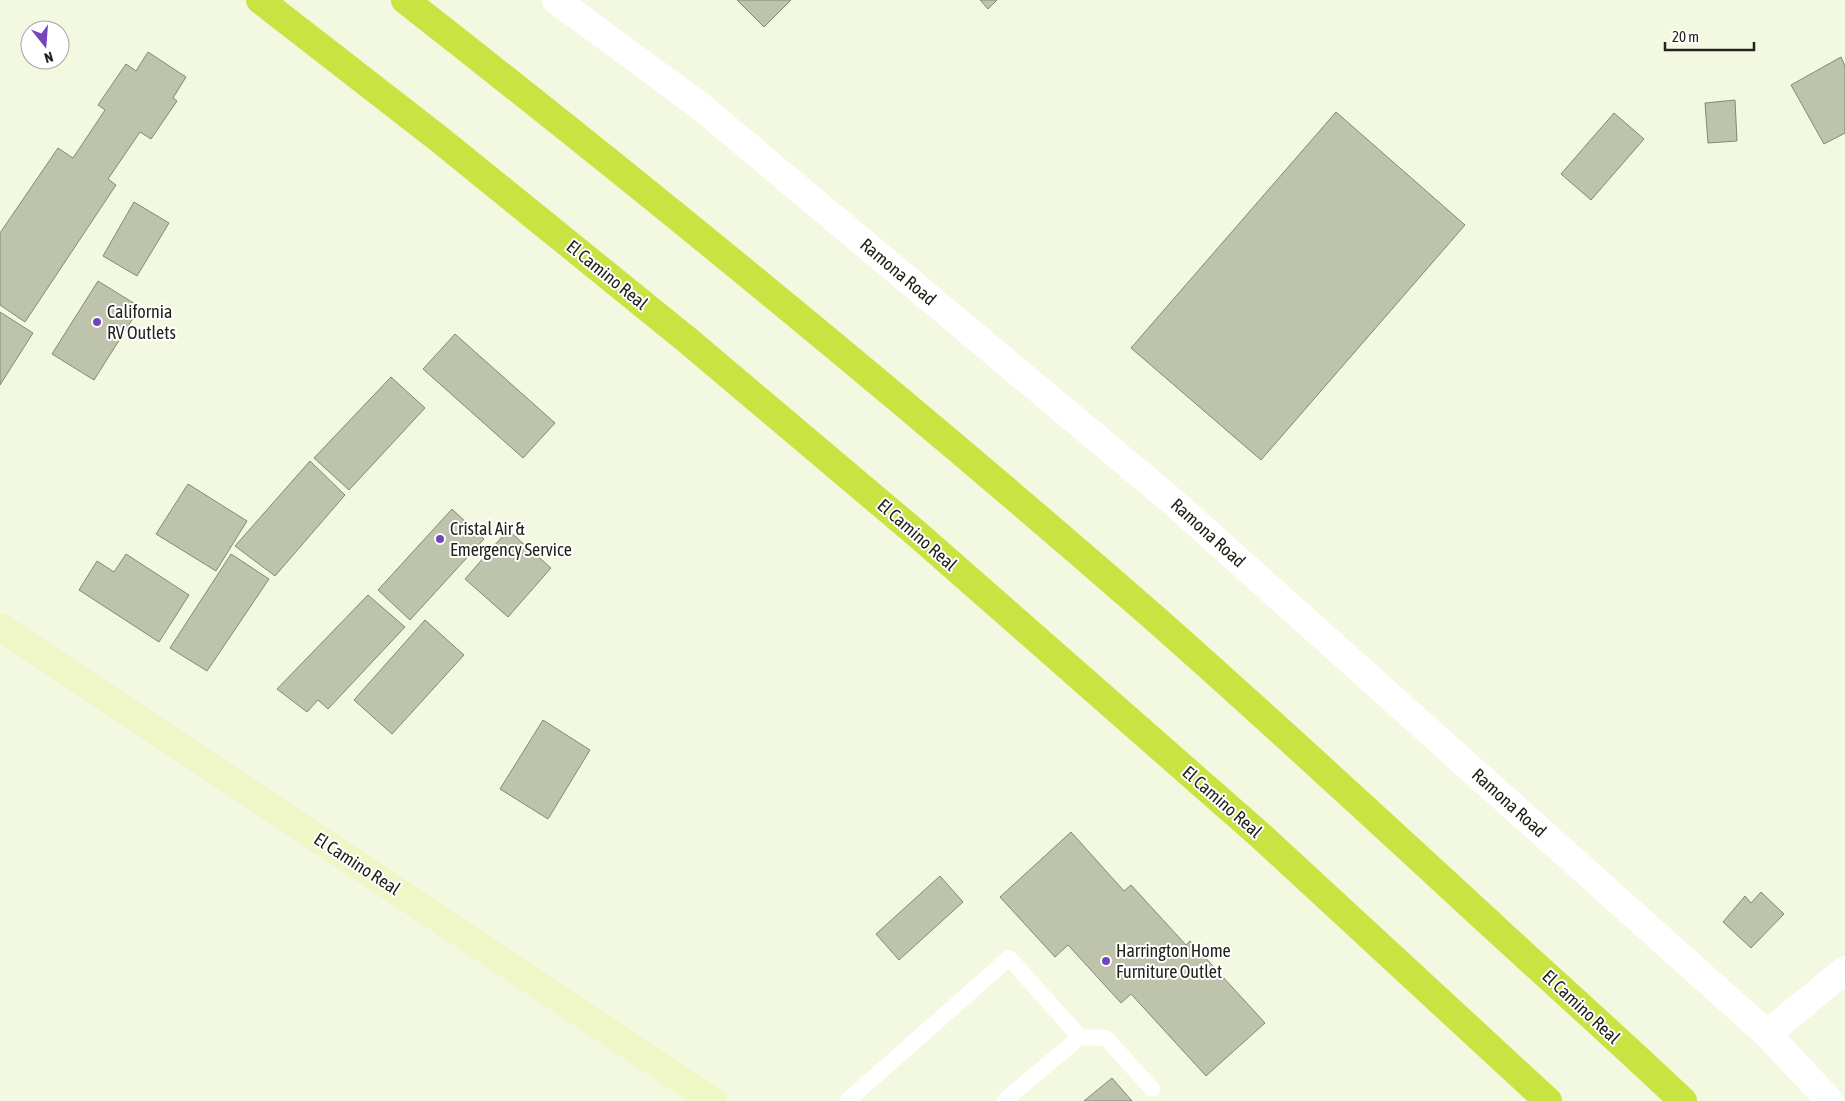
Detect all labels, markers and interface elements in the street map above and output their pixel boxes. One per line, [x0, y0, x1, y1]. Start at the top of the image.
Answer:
north arrow [20, 20, 70, 70]
scale bar [1665, 20, 1754, 52]
text: 20 m [1672, 28, 1699, 45]
text: N [43, 49, 55, 66]
street label: Ramona Road [856, 234, 941, 309]
street label: El Camino Real [562, 235, 652, 314]
place label: California RV Outlets [107, 301, 176, 343]
marker: California RV Outlets [91, 316, 103, 328]
street label: El Camino Real [873, 494, 962, 575]
street label: Ramona Road [1167, 494, 1250, 571]
place label: Cristal Air & Emergency Service [450, 518, 572, 560]
marker: Cristal Air & Emergency Service [434, 533, 446, 545]
street label: El Camino Real [1178, 761, 1267, 842]
street label: Ramona Road [1468, 764, 1551, 841]
street label: El Camino Real [310, 828, 404, 899]
place label: Harrington Home Furniture Outlet [1116, 940, 1231, 982]
marker: Harrington Home Furniture Outlet [1100, 955, 1112, 967]
street label: El Camino Real [1538, 965, 1625, 1048]

